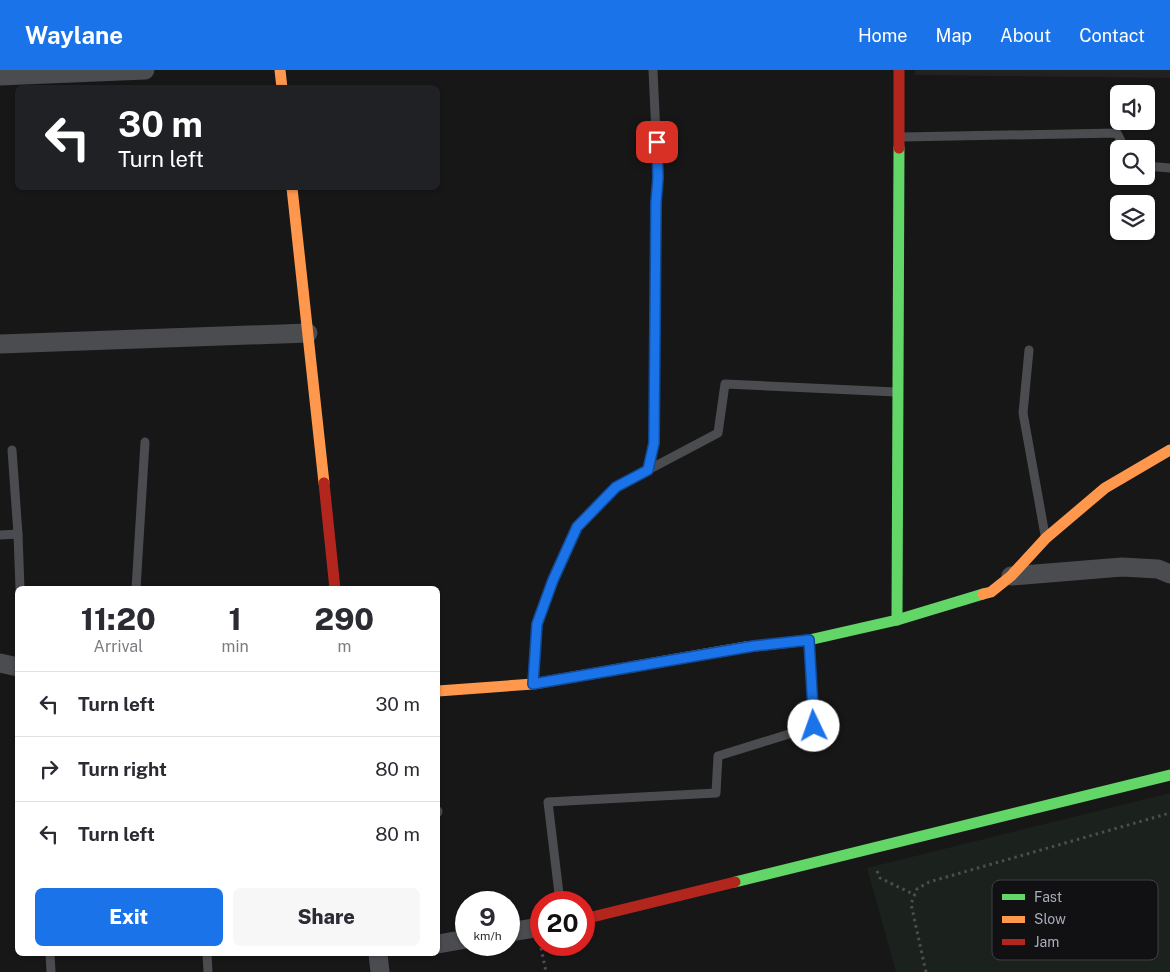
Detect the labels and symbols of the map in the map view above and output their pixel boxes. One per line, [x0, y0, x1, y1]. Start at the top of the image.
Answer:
pin [636, 121, 678, 163]
position arrow [787, 699, 839, 751]
legend [992, 880, 1158, 960]
text: Fast [1034, 889, 1062, 905]
speed limit sign: 20 [530, 891, 595, 956]
text: Slow [1034, 911, 1066, 927]
text: Jam [1034, 934, 1059, 950]

